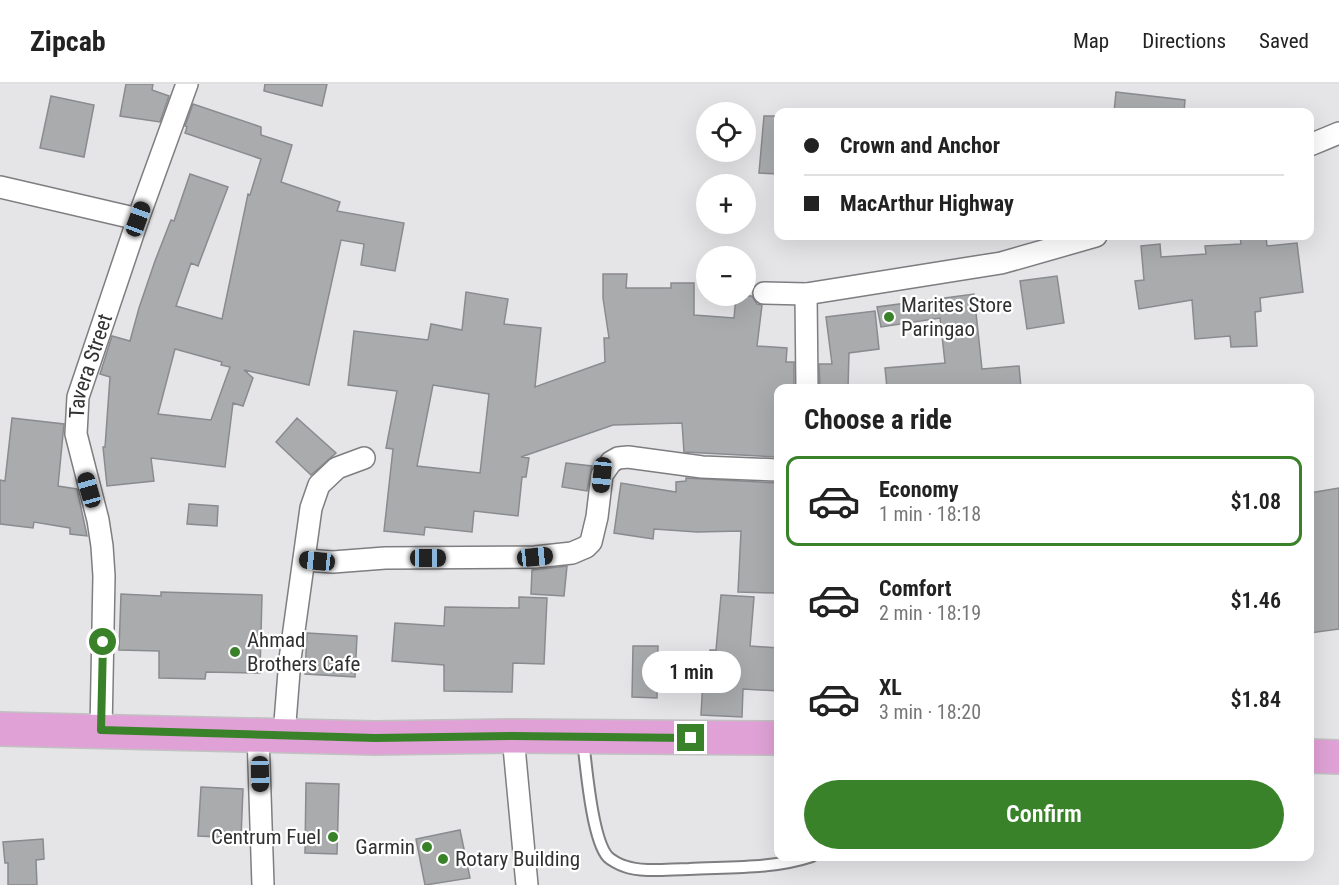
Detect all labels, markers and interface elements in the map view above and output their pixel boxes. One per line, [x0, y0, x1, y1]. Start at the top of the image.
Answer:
text: Zipcab [30, 25, 106, 58]
text: Map [1073, 29, 1109, 53]
text: Directions [1142, 29, 1226, 53]
text: Saved [1259, 29, 1309, 53]
map controls [696, 102, 756, 306]
button: locate [696, 102, 756, 162]
text: Crown and Anchor [840, 133, 1000, 158]
button: + [696, 174, 756, 234]
text: MacArthur Highway [840, 191, 1014, 216]
car [123, 199, 153, 239]
button: − [696, 246, 756, 306]
place label: Marites Store Paringao [901, 293, 1012, 341]
marker: Marites Store Paringao [882, 310, 896, 324]
street label: Tavera Street [65, 311, 117, 419]
text: Choose a ride [804, 404, 952, 436]
car [591, 456, 613, 494]
car [75, 470, 103, 510]
icon: car [807, 474, 861, 528]
text: Economy [879, 477, 959, 502]
text: $1.08 [1230, 489, 1281, 514]
text: 1 min · 18:18 [879, 502, 981, 526]
car [516, 546, 554, 568]
car [410, 549, 446, 567]
car [298, 550, 336, 572]
icon: car [807, 573, 861, 627]
text: Comfort [879, 576, 952, 601]
text: $1.46 [1230, 588, 1281, 613]
text: 2 min · 18:19 [879, 601, 981, 625]
route start [89, 628, 116, 655]
place label: Ahmad Brothers Cafe [247, 628, 361, 676]
marker: Ahmad Brothers Cafe [228, 645, 242, 659]
callout: 1 min [642, 651, 740, 693]
text: 1 min [669, 660, 714, 684]
icon: car [807, 672, 861, 726]
text: XL [879, 675, 902, 700]
text: $1.84 [1230, 687, 1281, 712]
text: 3 min · 18:20 [879, 700, 981, 724]
route end [677, 724, 704, 751]
car [251, 756, 269, 792]
button: Confirm [804, 780, 1284, 849]
place label: Centrum Fuel [211, 825, 321, 849]
marker: Centrum Fuel [326, 830, 340, 844]
place label: Garmin [355, 835, 415, 859]
marker: Garmin [420, 840, 434, 854]
place label: Rotary Building [455, 847, 580, 871]
marker: Rotary Building [436, 852, 450, 866]

